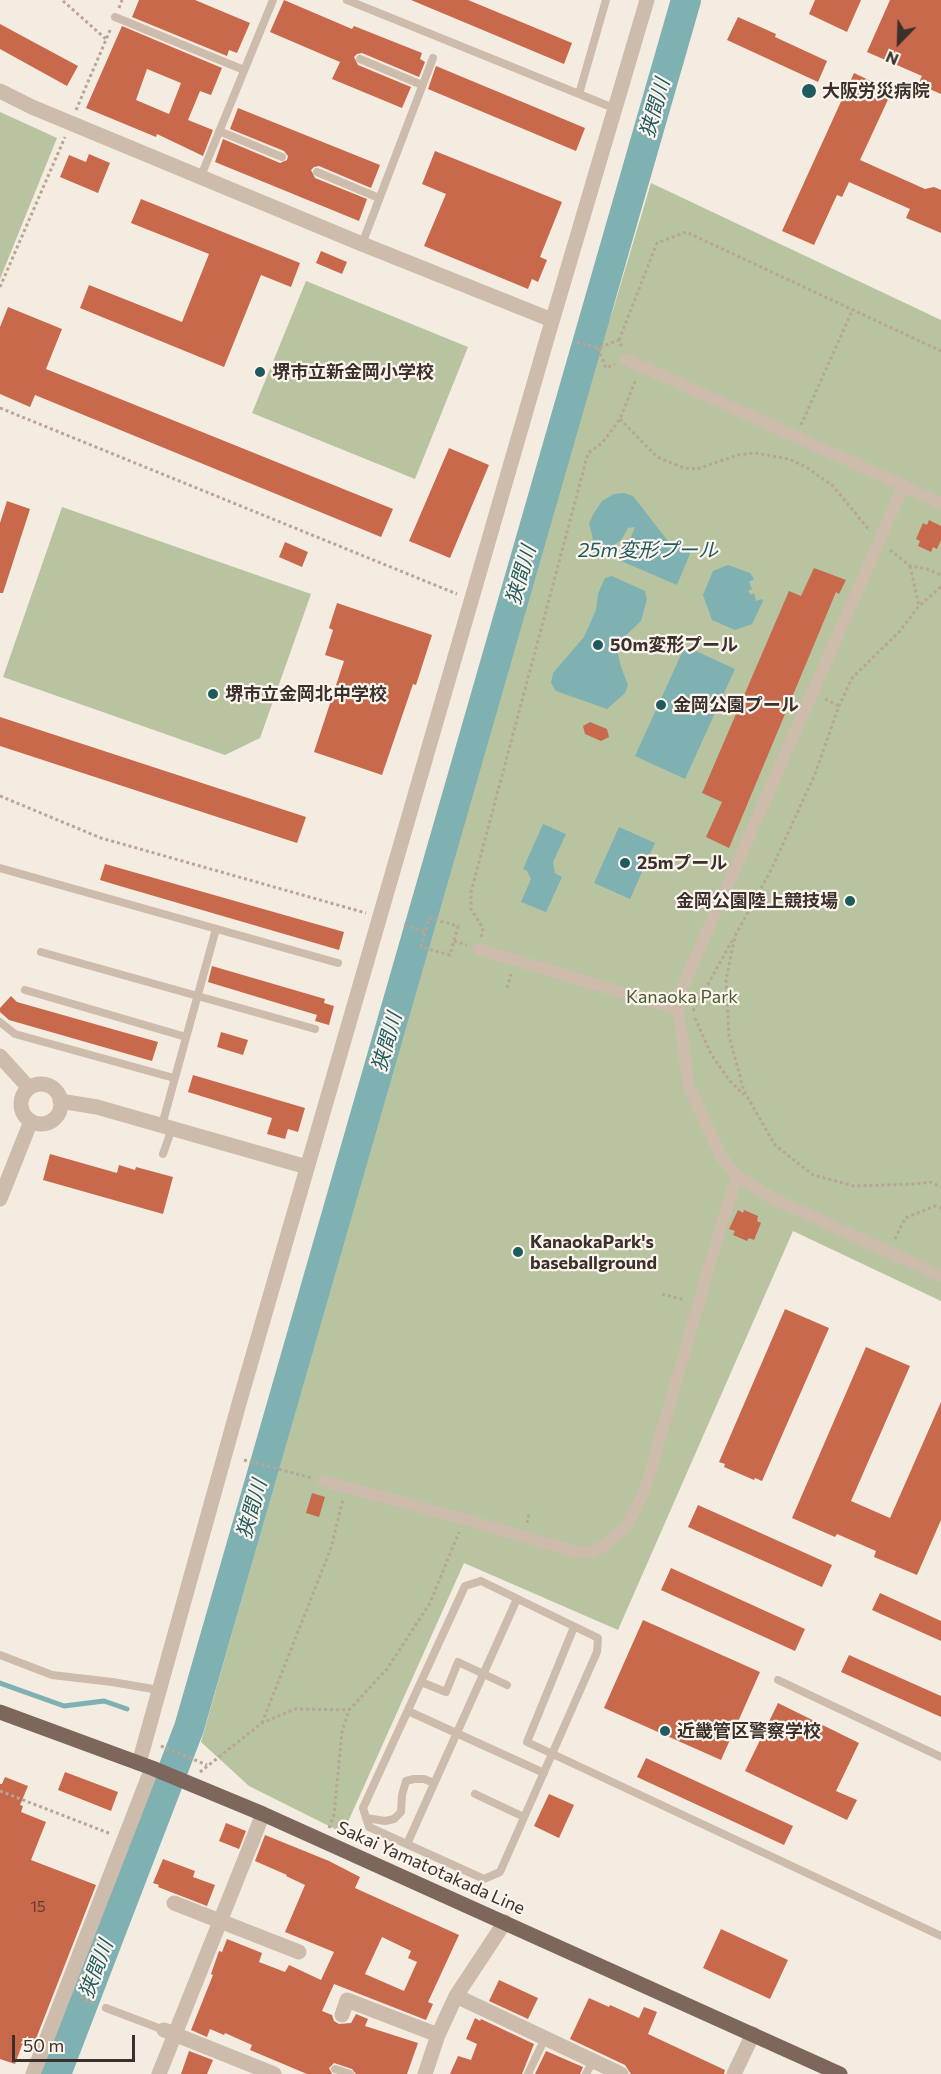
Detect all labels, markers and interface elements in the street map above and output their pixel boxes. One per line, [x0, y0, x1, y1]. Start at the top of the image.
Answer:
north arrow [869, 12, 929, 72]
text: N [883, 48, 901, 70]
water label: 狭間川 [635, 76, 675, 140]
place label: 大阪労災病院 [822, 80, 930, 102]
marker: 大阪労災病院 [800, 82, 818, 100]
place label: 堺市立新金岡小学校 [272, 361, 434, 383]
marker: 堺市立新金岡小学校 [253, 365, 267, 379]
water label: 25m変形プール [578, 538, 718, 562]
water label: 狭間川 [501, 543, 541, 607]
place label: 50m変形プール [610, 634, 738, 656]
marker: 50m変形プール [591, 638, 605, 652]
place label: 堺市立金岡北中学校 [225, 683, 387, 705]
marker: 堺市立金岡北中学校 [206, 687, 220, 701]
place label: 金岡公園プール [673, 694, 799, 716]
marker: 金岡公園プール [654, 698, 668, 712]
place label: 25mプール [637, 852, 727, 874]
marker: 25mプール [618, 856, 632, 870]
place label: 金岡公園陸上競技場 [676, 890, 838, 912]
marker: 金岡公園陸上競技場 [843, 894, 857, 908]
park label: Kanaoka Park [626, 986, 738, 1008]
water label: 狭間川 [367, 1010, 407, 1074]
place label: KanaokaPark's baseballground [530, 1231, 657, 1274]
marker: KanaokaPark's baseballground [511, 1245, 525, 1259]
water label: 狭間川 [232, 1477, 272, 1541]
place label: 近畿管区警察学校 [677, 1720, 821, 1742]
marker: 近畿管区警察学校 [658, 1724, 672, 1738]
street label: Sakai Yamatotakada Line [334, 1817, 528, 1919]
house number: 15 [30, 1898, 46, 1916]
water label: 狭間川 [74, 1937, 118, 2001]
scale bar [15, 2023, 138, 2061]
text: 50 m [23, 2034, 64, 2056]

